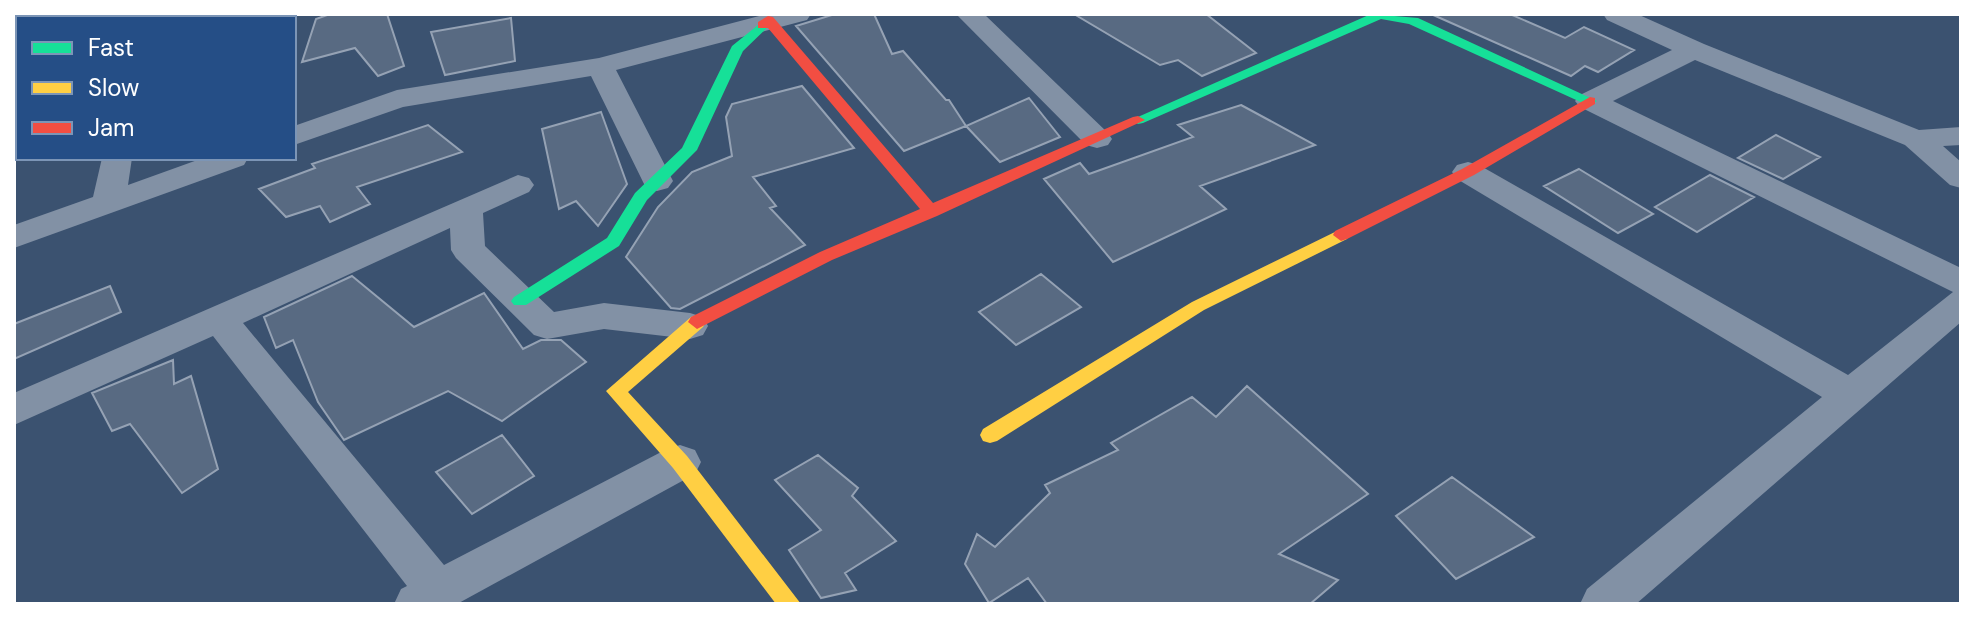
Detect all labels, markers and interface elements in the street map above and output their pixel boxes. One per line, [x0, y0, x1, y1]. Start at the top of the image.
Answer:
legend [16, 16, 296, 160]
text: Fast [88, 32, 134, 63]
text: Slow [88, 72, 139, 103]
text: Jam [88, 112, 134, 143]

